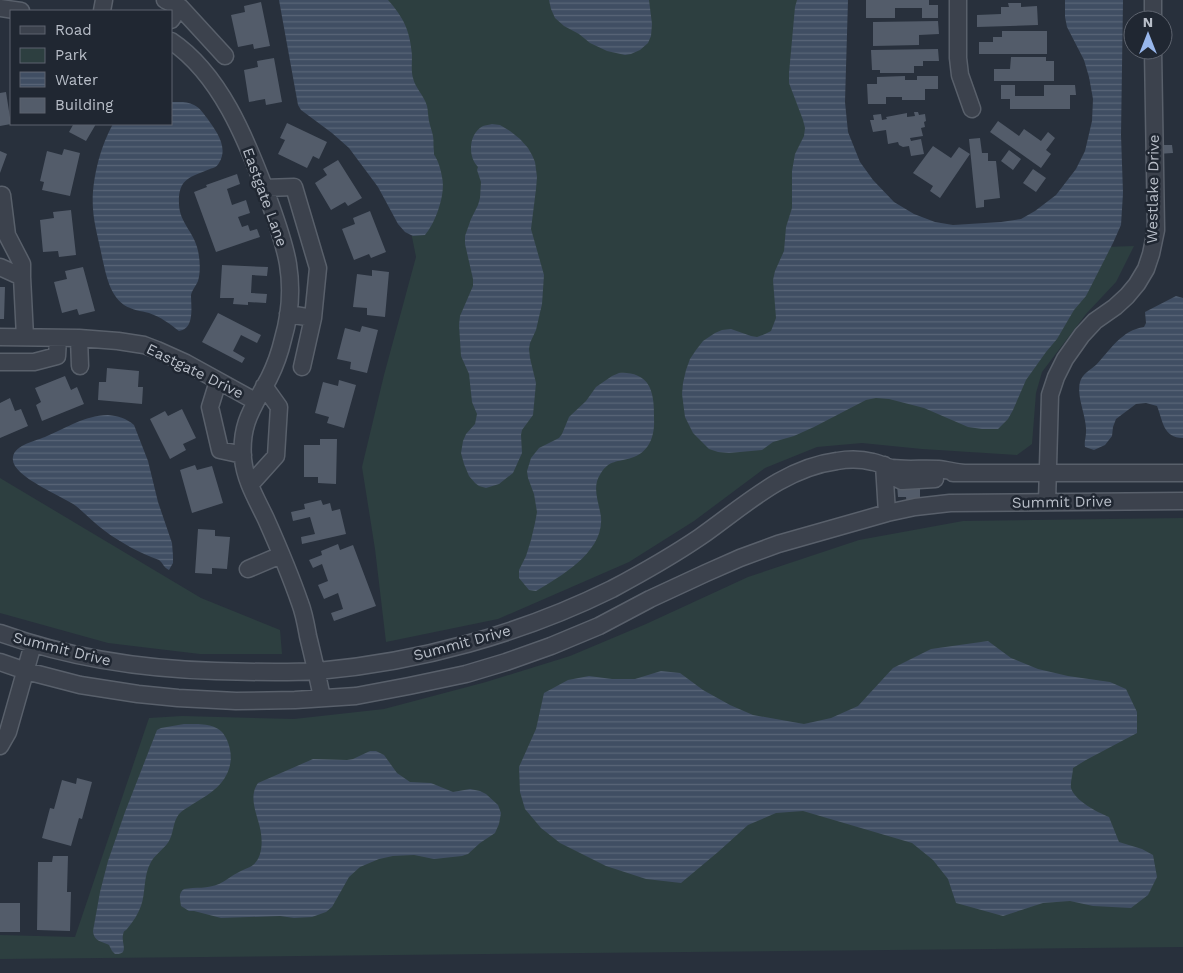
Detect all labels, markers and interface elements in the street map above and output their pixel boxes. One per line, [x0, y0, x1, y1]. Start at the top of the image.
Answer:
legend [10, 10, 172, 125]
north arrow [1123, 10, 1173, 60]
text: N [1143, 14, 1153, 30]
text: Road [55, 21, 92, 39]
text: Park [55, 46, 88, 64]
text: Water [55, 71, 98, 89]
text: Building [55, 96, 113, 114]
street label: Westlake Drive [1143, 134, 1163, 244]
street label: Eastgate Lane [239, 145, 291, 249]
street label: Eastgate Drive [144, 340, 246, 402]
street label: Summit Drive [1012, 492, 1112, 512]
street label: Summit Drive [411, 621, 513, 665]
street label: Summit Drive [11, 628, 113, 670]

